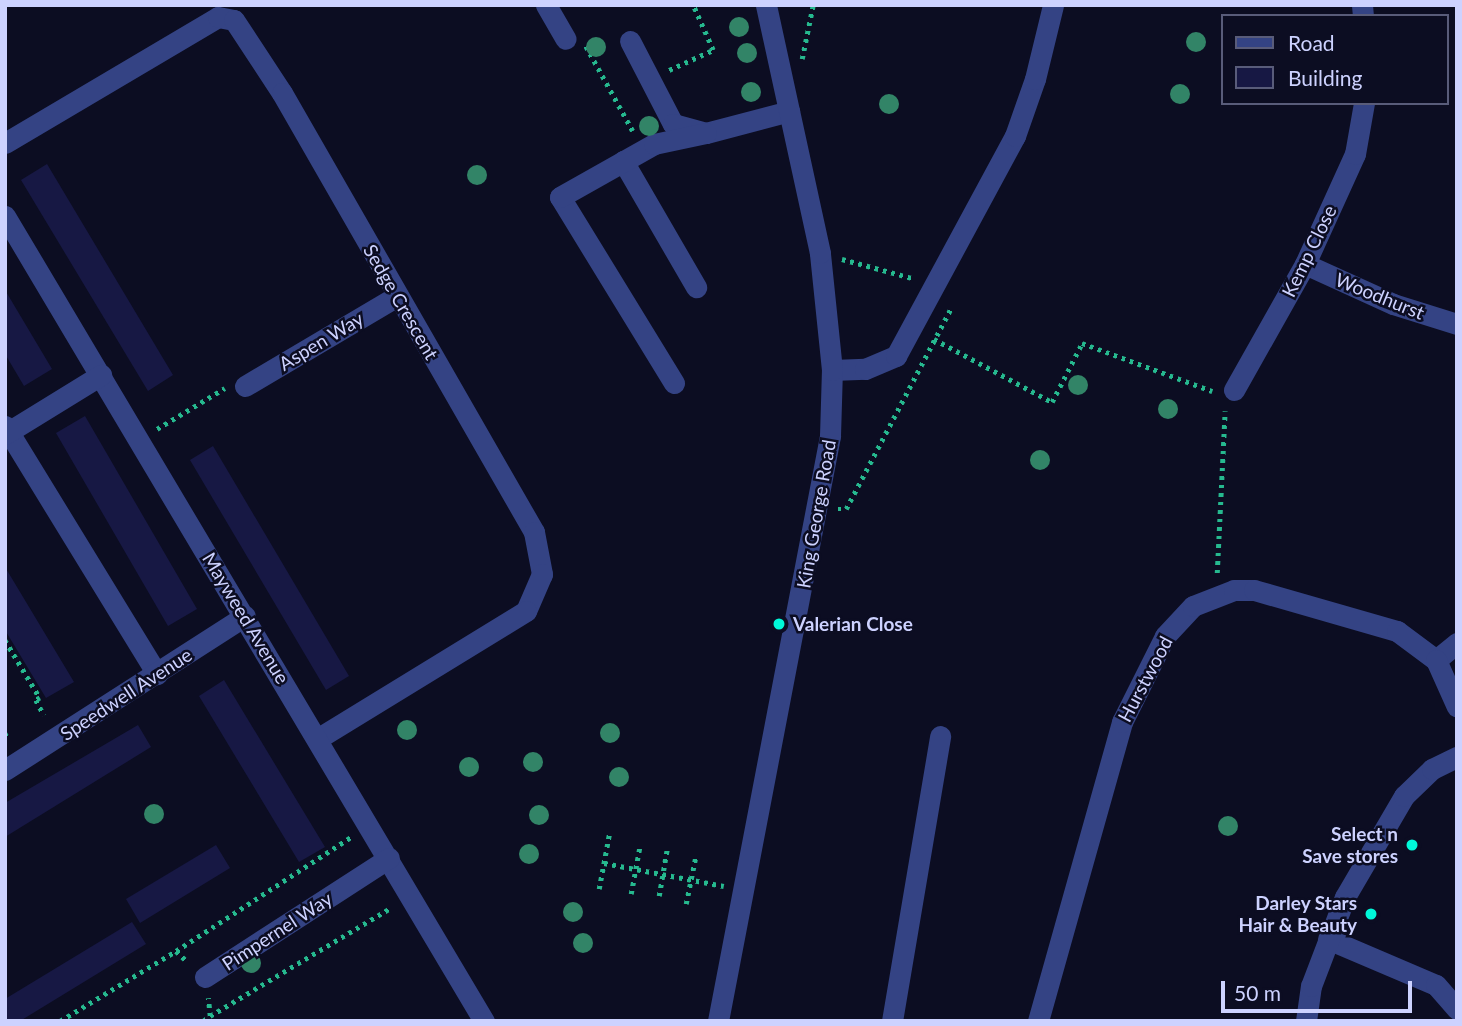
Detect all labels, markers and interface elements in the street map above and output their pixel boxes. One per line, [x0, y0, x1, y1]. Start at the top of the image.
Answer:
legend [1220, 14, 1448, 105]
text: Road [1288, 30, 1335, 55]
text: Building [1288, 65, 1363, 90]
street label: Kemp Close [1277, 201, 1341, 301]
street label: Sedge Crescent [359, 240, 443, 364]
street label: Woodhurst [1332, 268, 1428, 324]
street label: Aspen Way [274, 307, 368, 375]
street label: King George Road [792, 438, 840, 590]
street label: Mayweed Avenue [198, 548, 294, 688]
place label: Valerian Close [793, 613, 913, 635]
marker: Valerian Close [771, 616, 787, 632]
street label: Hurstwood [1113, 632, 1177, 726]
street label: Speedwell Avenue [56, 643, 196, 745]
place label: Select n Save stores [1302, 823, 1398, 867]
marker: Select n Save stores [1404, 837, 1420, 853]
street label: Pimpernel Way [218, 887, 336, 975]
place label: Darley Stars Hair & Beauty [1238, 892, 1357, 936]
marker: Darley Stars Hair & Beauty [1363, 906, 1379, 922]
scale bar [1224, 967, 1415, 1011]
text: 50 m [1234, 980, 1281, 1005]

